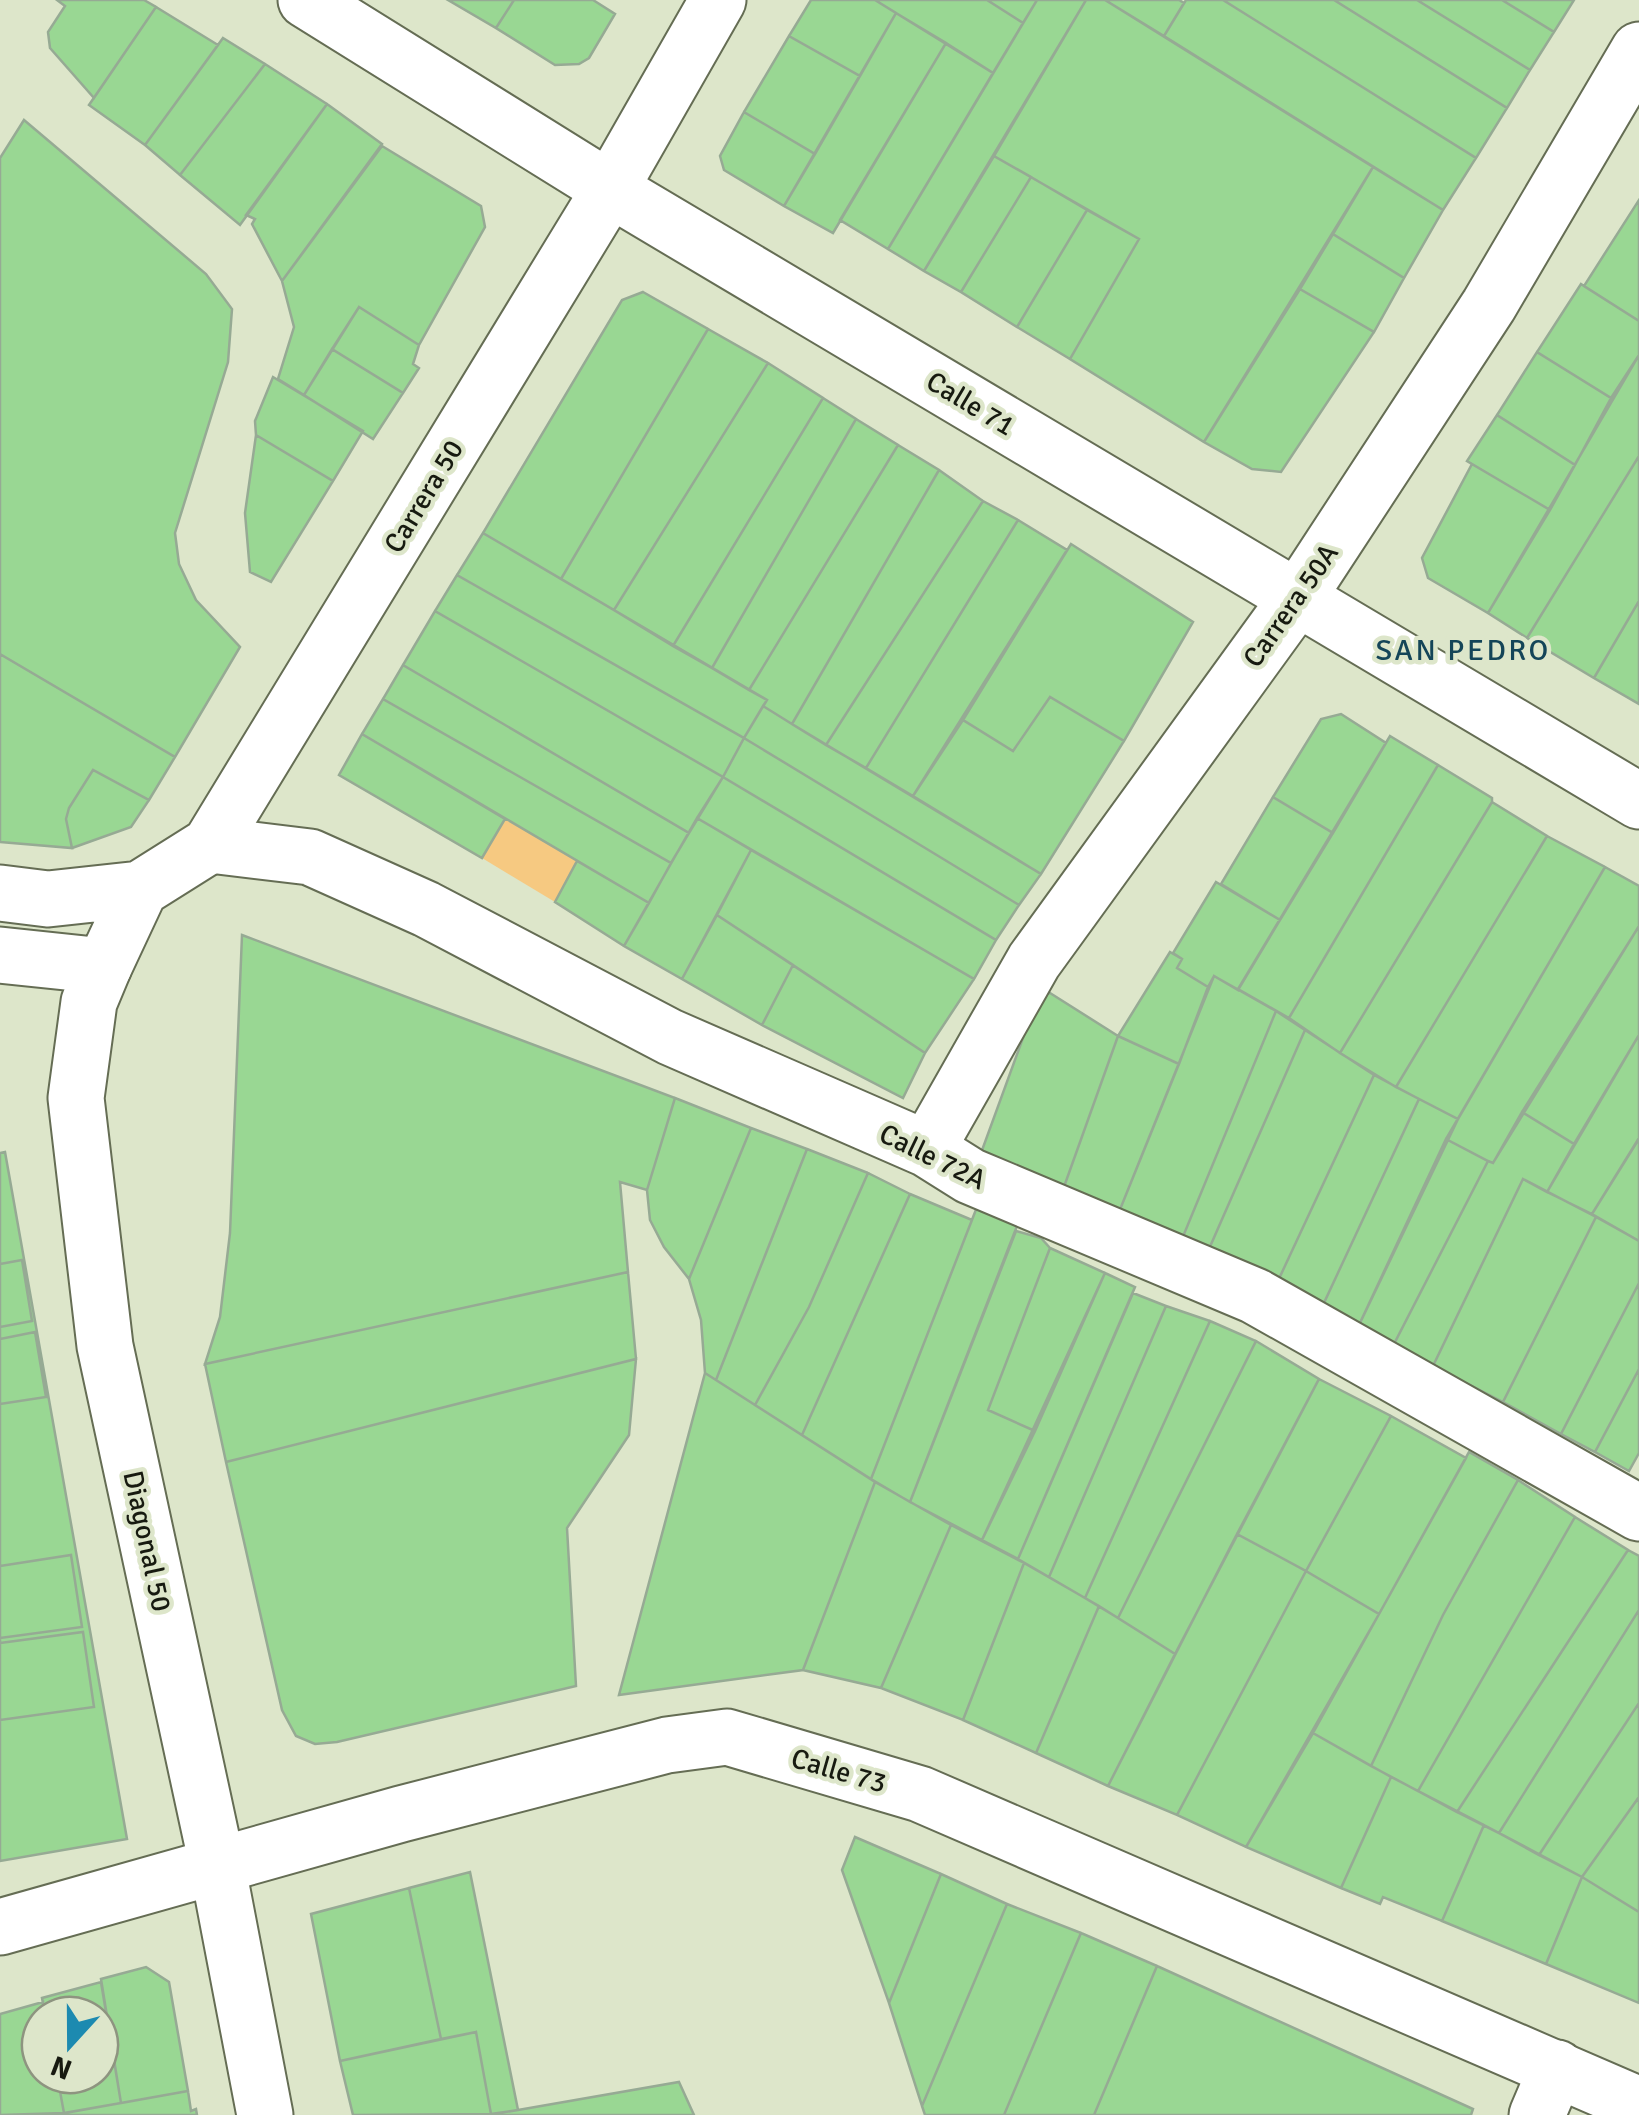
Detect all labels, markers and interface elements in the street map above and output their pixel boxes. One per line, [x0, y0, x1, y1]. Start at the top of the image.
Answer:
street label: Calle 71 [920, 364, 1021, 443]
street label: Carrera 50 [377, 434, 471, 559]
street label: Carrera 50A [1236, 537, 1346, 674]
district label: SAN PEDRO [1375, 632, 1551, 669]
street label: Calle 72A [874, 1117, 991, 1197]
street label: Diagonal 50 [116, 1468, 179, 1615]
street label: Calle 73 [787, 1741, 890, 1801]
north arrow [20, 1995, 120, 2095]
text: N [46, 2048, 77, 2087]

